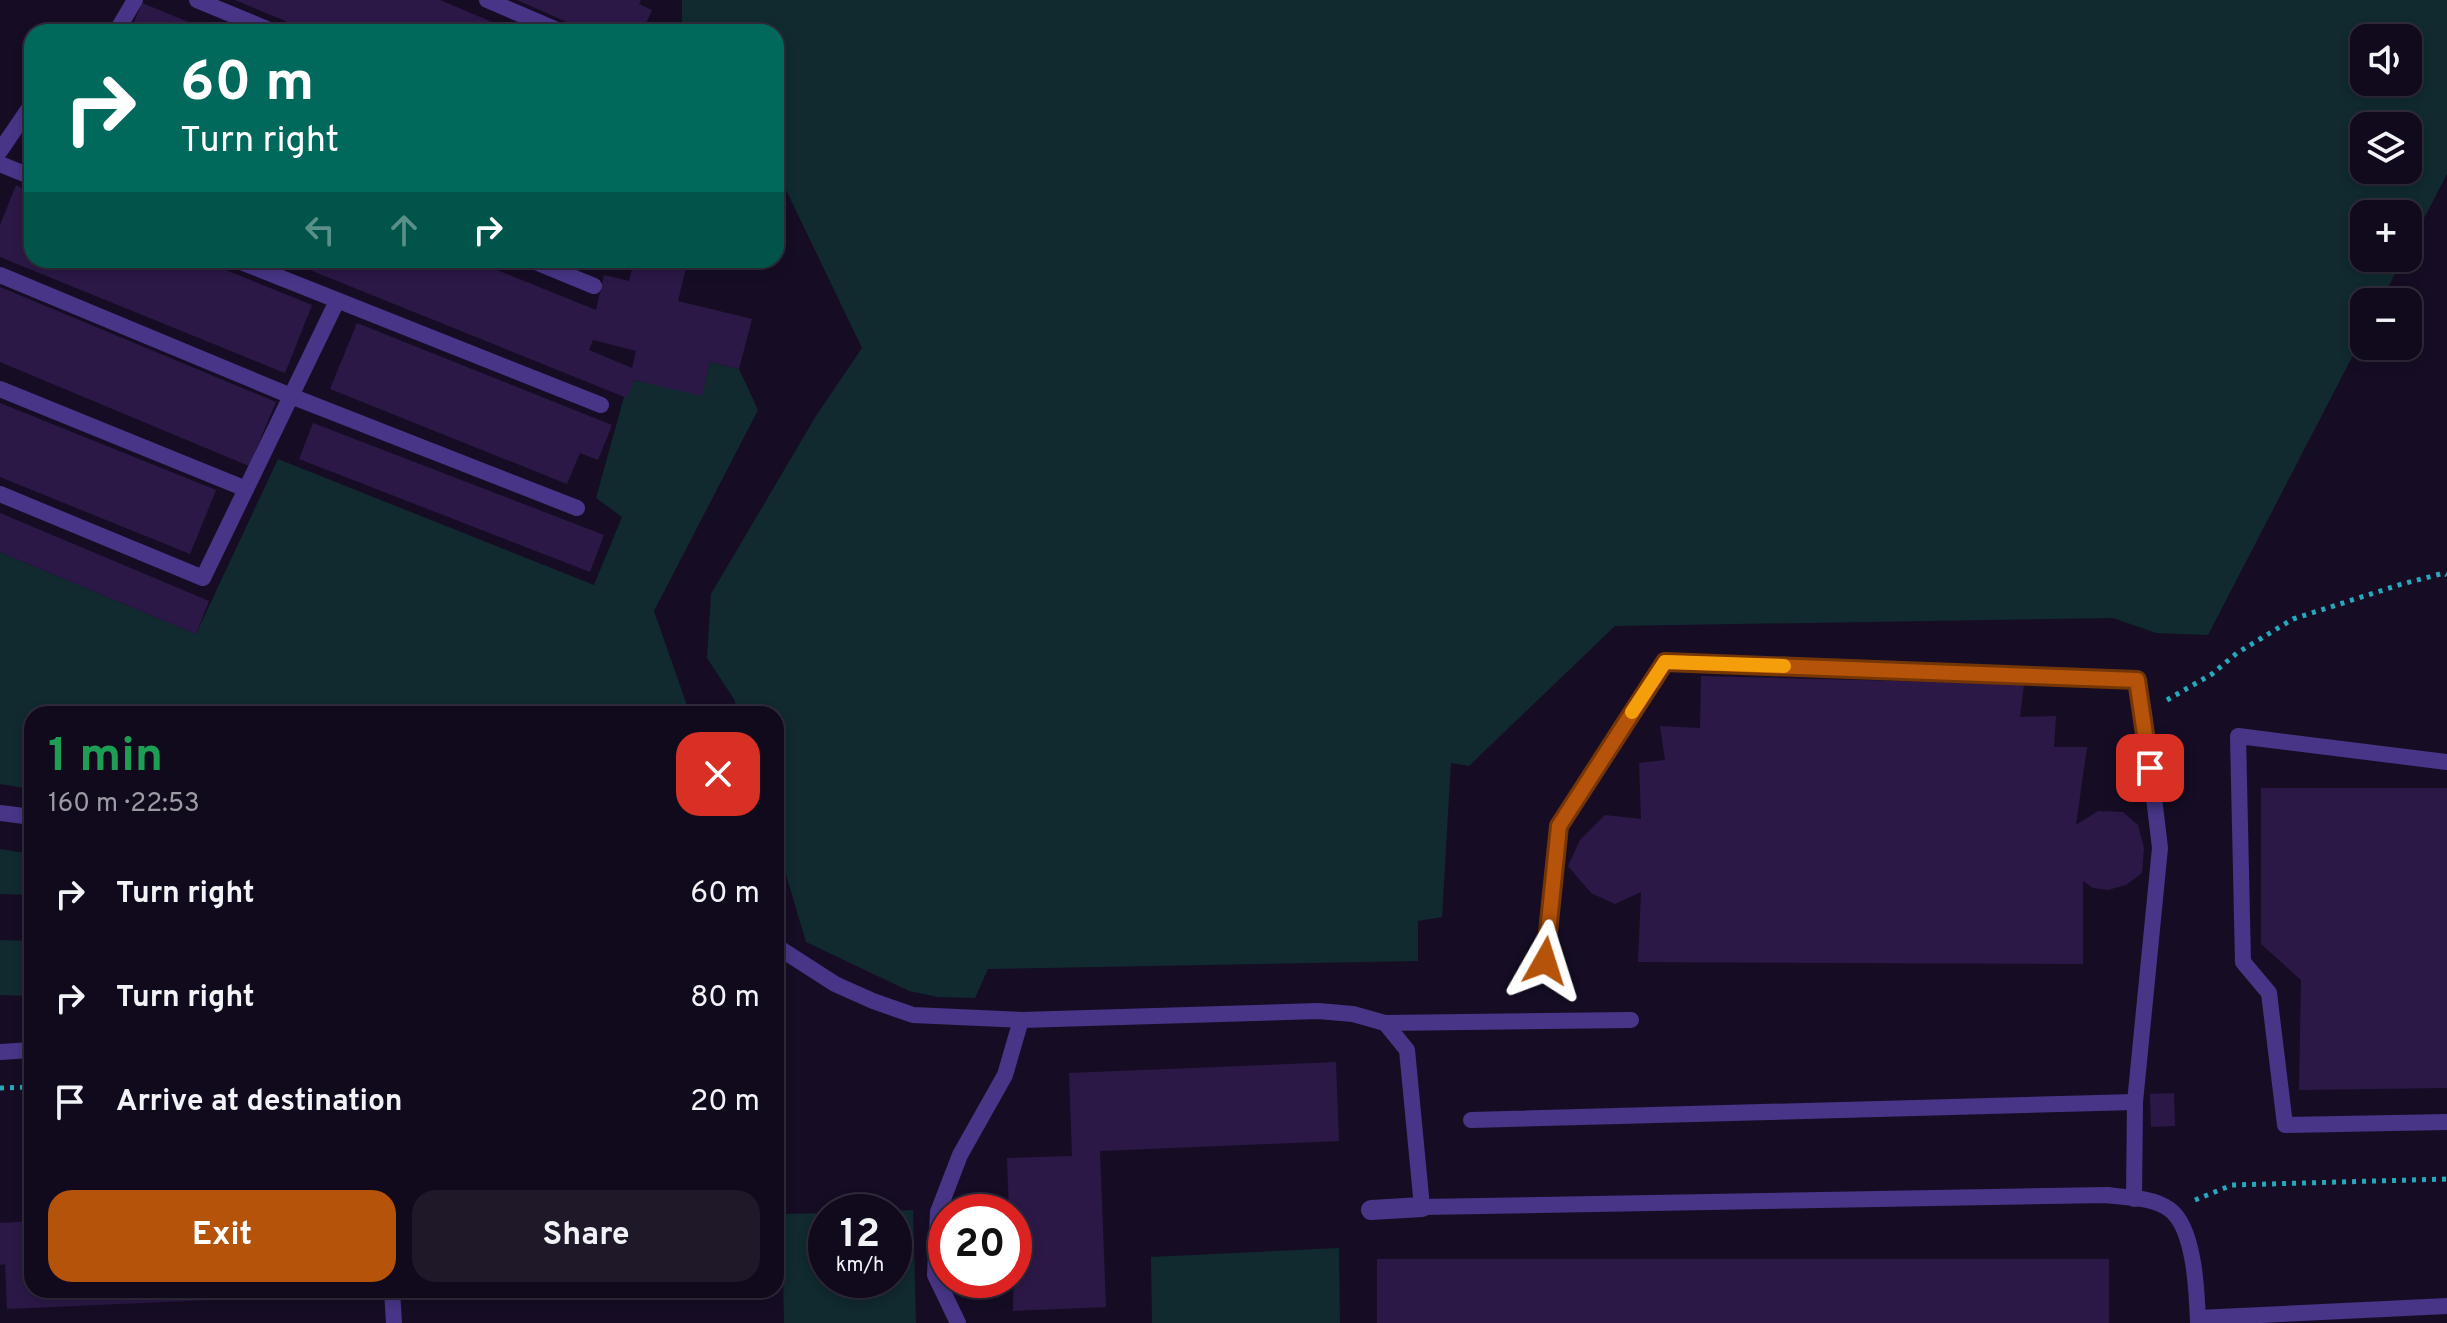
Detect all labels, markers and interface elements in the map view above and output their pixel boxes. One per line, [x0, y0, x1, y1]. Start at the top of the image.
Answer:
map controls [2350, 24, 2422, 360]
button: sound [2350, 24, 2422, 96]
text: 60 m [180, 50, 314, 120]
icon: right [48, 56, 152, 160]
button: layers [2350, 112, 2422, 184]
text: Turn right [180, 119, 339, 165]
button: + [2350, 200, 2422, 272]
icon: left [298, 208, 342, 252]
icon: ahead [382, 208, 426, 252]
icon: right [466, 208, 510, 252]
button: − [2350, 288, 2422, 360]
text: 1 min [48, 728, 163, 788]
button: close [676, 732, 760, 816]
pin [2116, 734, 2184, 802]
icon: arrive [2128, 746, 2172, 790]
text: 160 m · 22:53 [48, 788, 200, 821]
icon: right [48, 872, 92, 916]
text: Turn right [116, 876, 254, 913]
text: 60 m [690, 876, 760, 913]
position arrow [1503, 919, 1587, 1003]
icon: right [48, 976, 92, 1020]
text: Turn right [116, 980, 254, 1017]
text: 80 m [690, 980, 760, 1017]
icon: arrive [48, 1080, 92, 1124]
text: Arrive at destination [116, 1084, 402, 1121]
text: 20 m [690, 1084, 760, 1121]
button: Exit [48, 1190, 396, 1282]
button: Share [412, 1190, 760, 1282]
speed limit sign: 20 [928, 1194, 1032, 1298]
text: 12 [840, 1211, 880, 1261]
text: km/h [836, 1253, 884, 1279]

